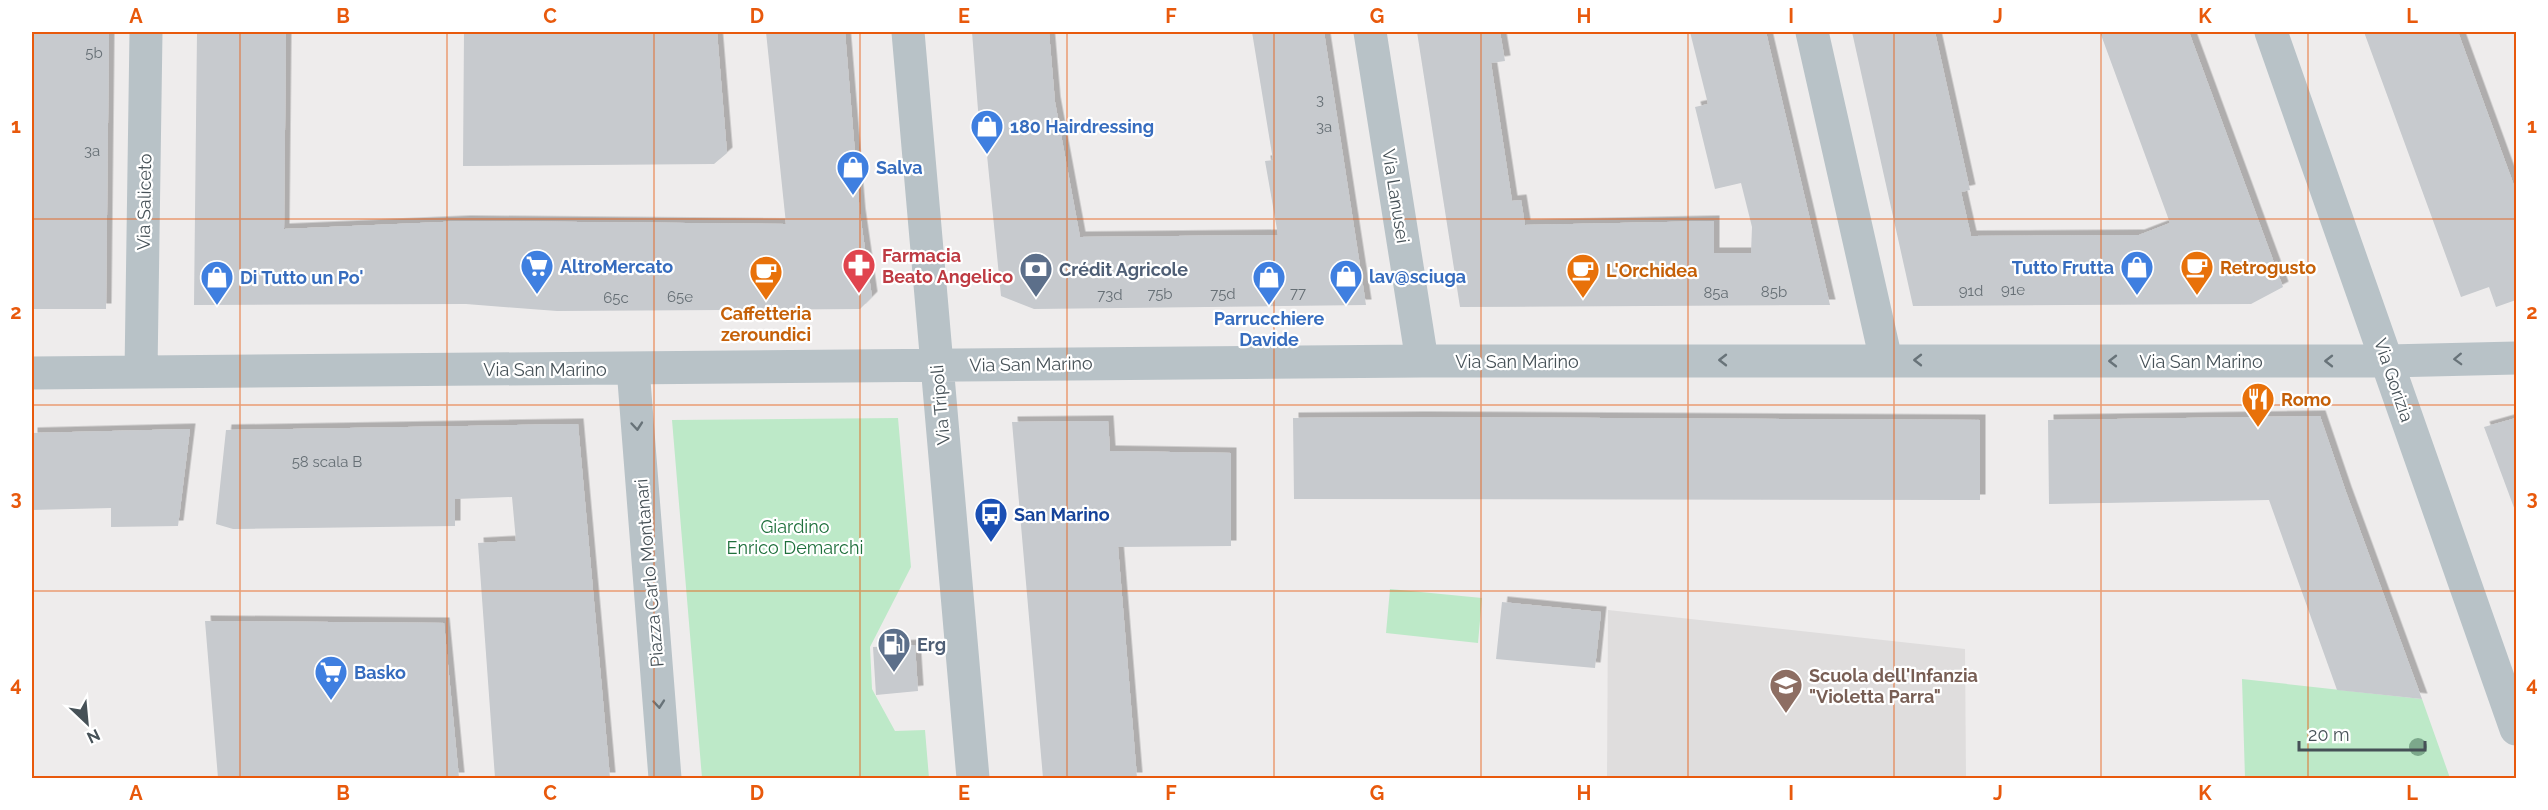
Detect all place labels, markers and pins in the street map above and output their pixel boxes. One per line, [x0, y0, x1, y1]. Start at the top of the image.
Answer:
shop icon: 180 Hairdressing [969, 108, 1005, 155]
place label: 180 Hairdressing [1010, 116, 1154, 137]
shop icon: Salva [835, 149, 871, 196]
place label: Salva [876, 157, 923, 178]
place label: Farmacia Beato Angelico [882, 245, 1013, 287]
pharmacy icon: Farmacia Beato Angelico [841, 247, 877, 294]
supermarket icon: AltroMercato [519, 248, 555, 295]
shop icon: Tutto Frutta [2119, 249, 2155, 296]
cafe icon: Retrogusto [2179, 249, 2215, 296]
bank icon: Crédit Agricole [1018, 251, 1054, 298]
cafe icon: L'Orchidea [1565, 252, 1601, 299]
cafe icon: Caffetteria zeroundici [748, 254, 784, 301]
place label: AltroMercato [560, 256, 673, 277]
place label: Tutto Frutta [2012, 257, 2114, 278]
place label: Retrogusto [2220, 257, 2316, 278]
shop icon: lav@sciuga [1328, 258, 1364, 305]
shop icon: Di Tutto un Po' [199, 259, 235, 306]
place label: Crédit Agricole [1059, 259, 1188, 280]
shop icon: Parrucchiere Davide [1251, 259, 1287, 306]
place label: L'Orchidea [1606, 260, 1697, 281]
place label: lav@sciuga [1369, 266, 1466, 287]
place label: Di Tutto un Po' [240, 267, 363, 288]
place label: Caffetteria zeroundici [720, 303, 812, 345]
place label: Parrucchiere Davide [1214, 308, 1324, 350]
restaurant icon: Romo [2240, 381, 2276, 428]
place label: Romo [2281, 389, 2331, 410]
bus stop icon: San Marino [973, 496, 1009, 543]
place label: San Marino [1014, 504, 1110, 525]
fuel station icon: Erg [876, 626, 912, 673]
place label: Erg [917, 634, 946, 655]
supermarket icon: Basko [313, 654, 349, 701]
place label: Basko [354, 662, 406, 683]
place label: Scuola dell'Infanzia "Violetta Parra" [1809, 665, 1978, 707]
school or university icon: Scuola dell'Infanzia "Violetta Parra" [1768, 667, 1804, 714]

